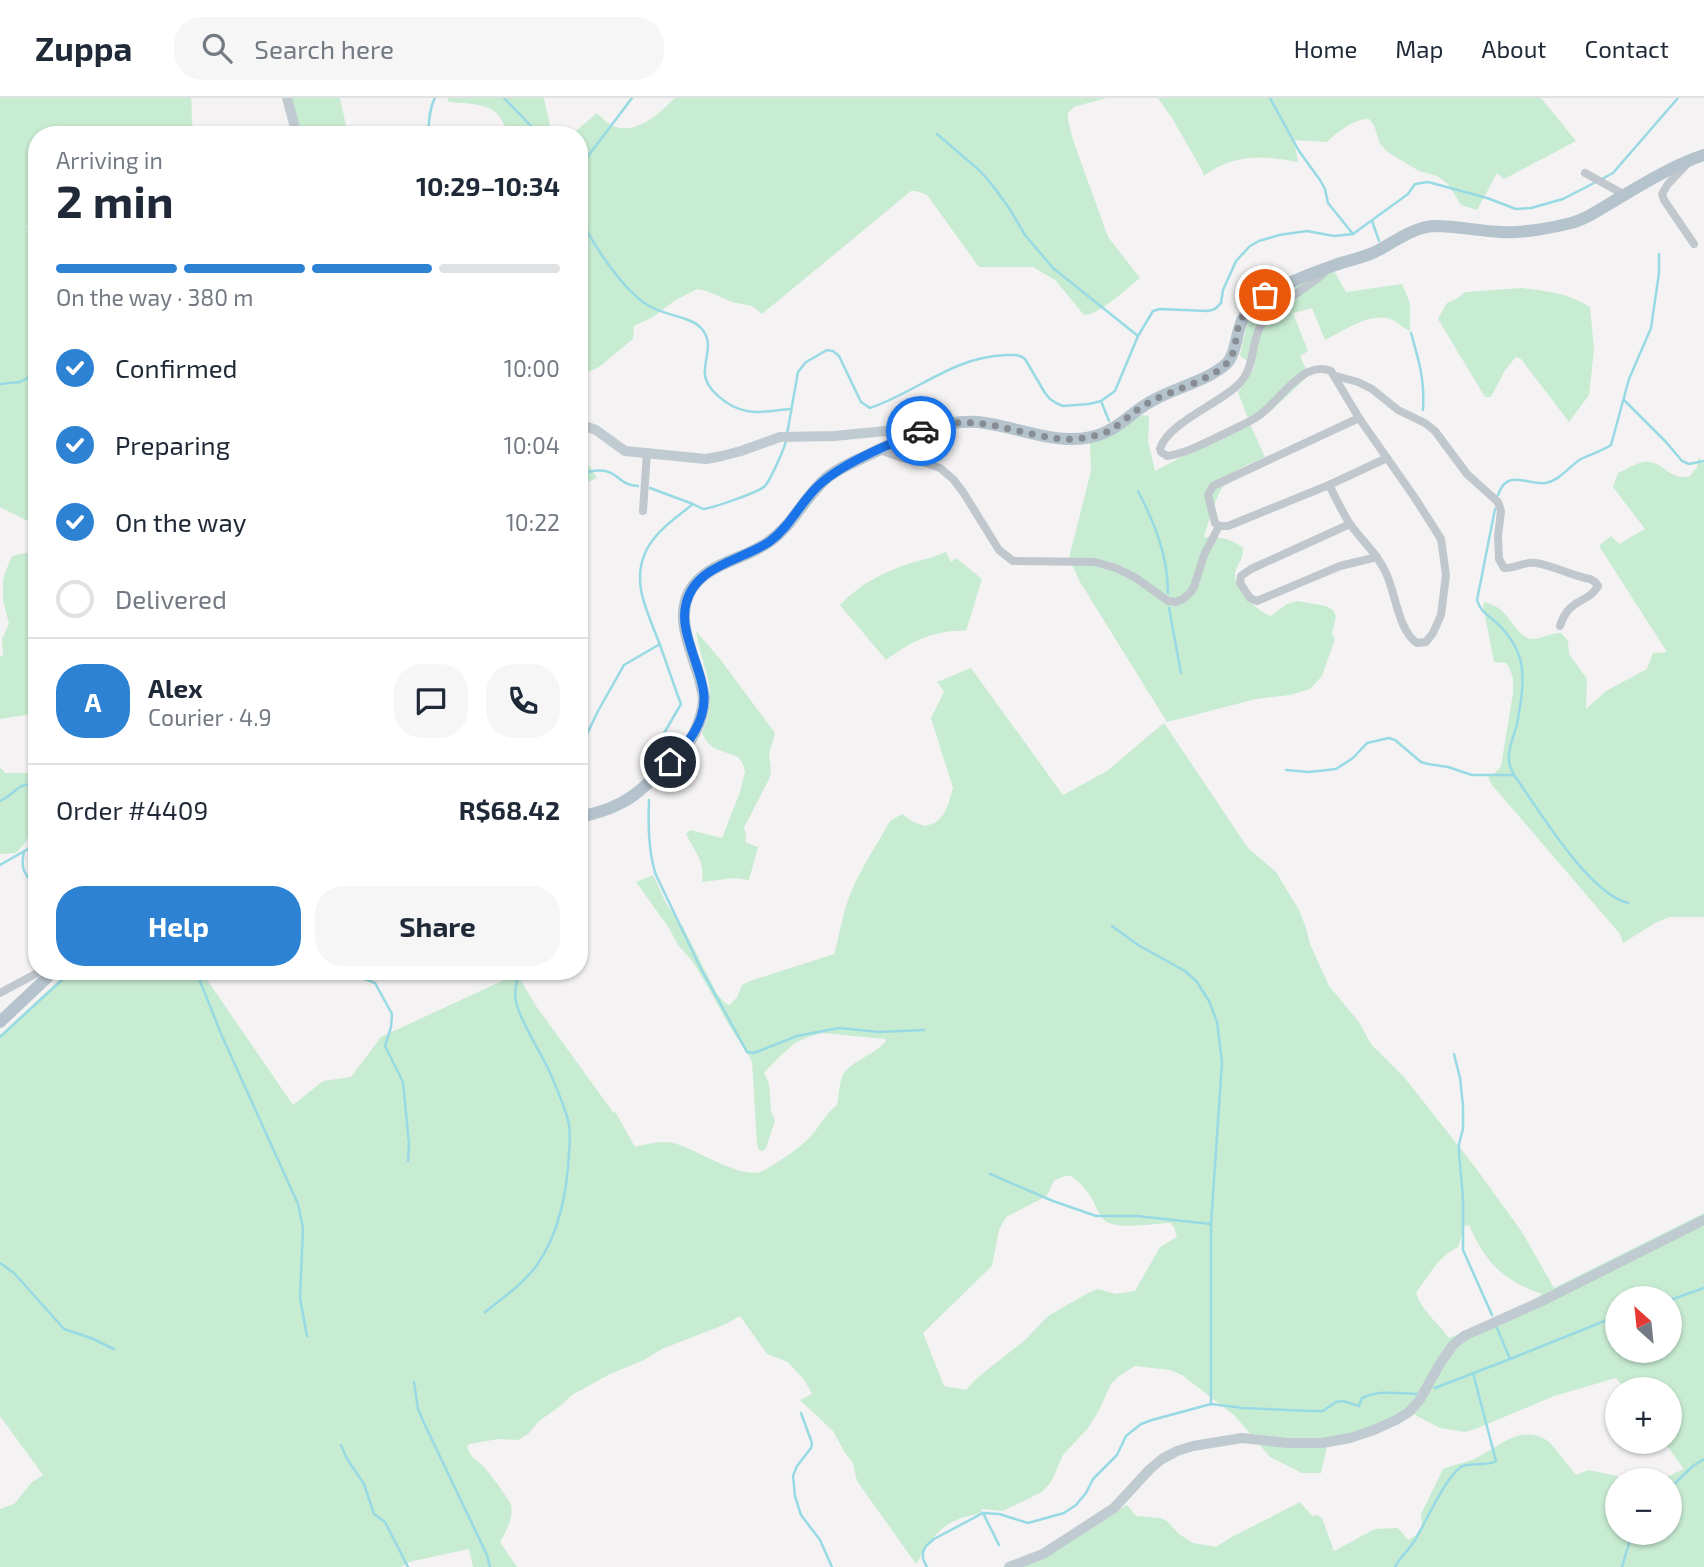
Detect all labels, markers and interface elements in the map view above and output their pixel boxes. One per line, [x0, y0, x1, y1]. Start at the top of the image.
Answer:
search box [174, 17, 664, 80]
text: Zuppa [35, 28, 132, 68]
icon: search [198, 29, 236, 67]
text: Search here [254, 33, 394, 64]
text: Home [1294, 34, 1357, 63]
text: Map [1395, 34, 1443, 63]
text: About [1481, 34, 1547, 63]
text: Contact [1585, 34, 1669, 63]
text: Arriving in [56, 146, 163, 174]
text: 10:29–10:34 [416, 170, 560, 201]
text: 2 min [56, 172, 174, 227]
pin [1235, 265, 1295, 325]
icon: bag [1246, 276, 1284, 314]
text: On the way · 380 m [56, 283, 253, 311]
icon: check [56, 349, 94, 387]
text: Confirmed [115, 352, 238, 383]
text: 10:00 [504, 354, 560, 382]
courier [886, 396, 956, 466]
icon: car [902, 412, 940, 450]
icon: check [56, 426, 94, 464]
text: Preparing [115, 429, 230, 460]
text: 10:04 [504, 431, 560, 459]
icon: check [56, 503, 94, 541]
text: On the way [115, 506, 246, 537]
text: 10:22 [506, 508, 560, 536]
text: Delivered [115, 583, 227, 614]
button: chat [394, 664, 468, 738]
button: phone [486, 664, 560, 738]
text: Alex [148, 672, 203, 703]
text: A [85, 686, 101, 717]
text: Courier · 4.9 [148, 703, 272, 731]
pin [640, 732, 700, 792]
icon: home [651, 743, 689, 781]
text: Order #4409 [56, 794, 208, 825]
text: R$68.42 [459, 794, 560, 825]
button: Help [56, 886, 301, 966]
button: Share [315, 886, 560, 966]
north arrow [1605, 1286, 1682, 1363]
map controls [1605, 1286, 1682, 1545]
button: + [1605, 1377, 1682, 1454]
button: − [1605, 1468, 1682, 1545]

